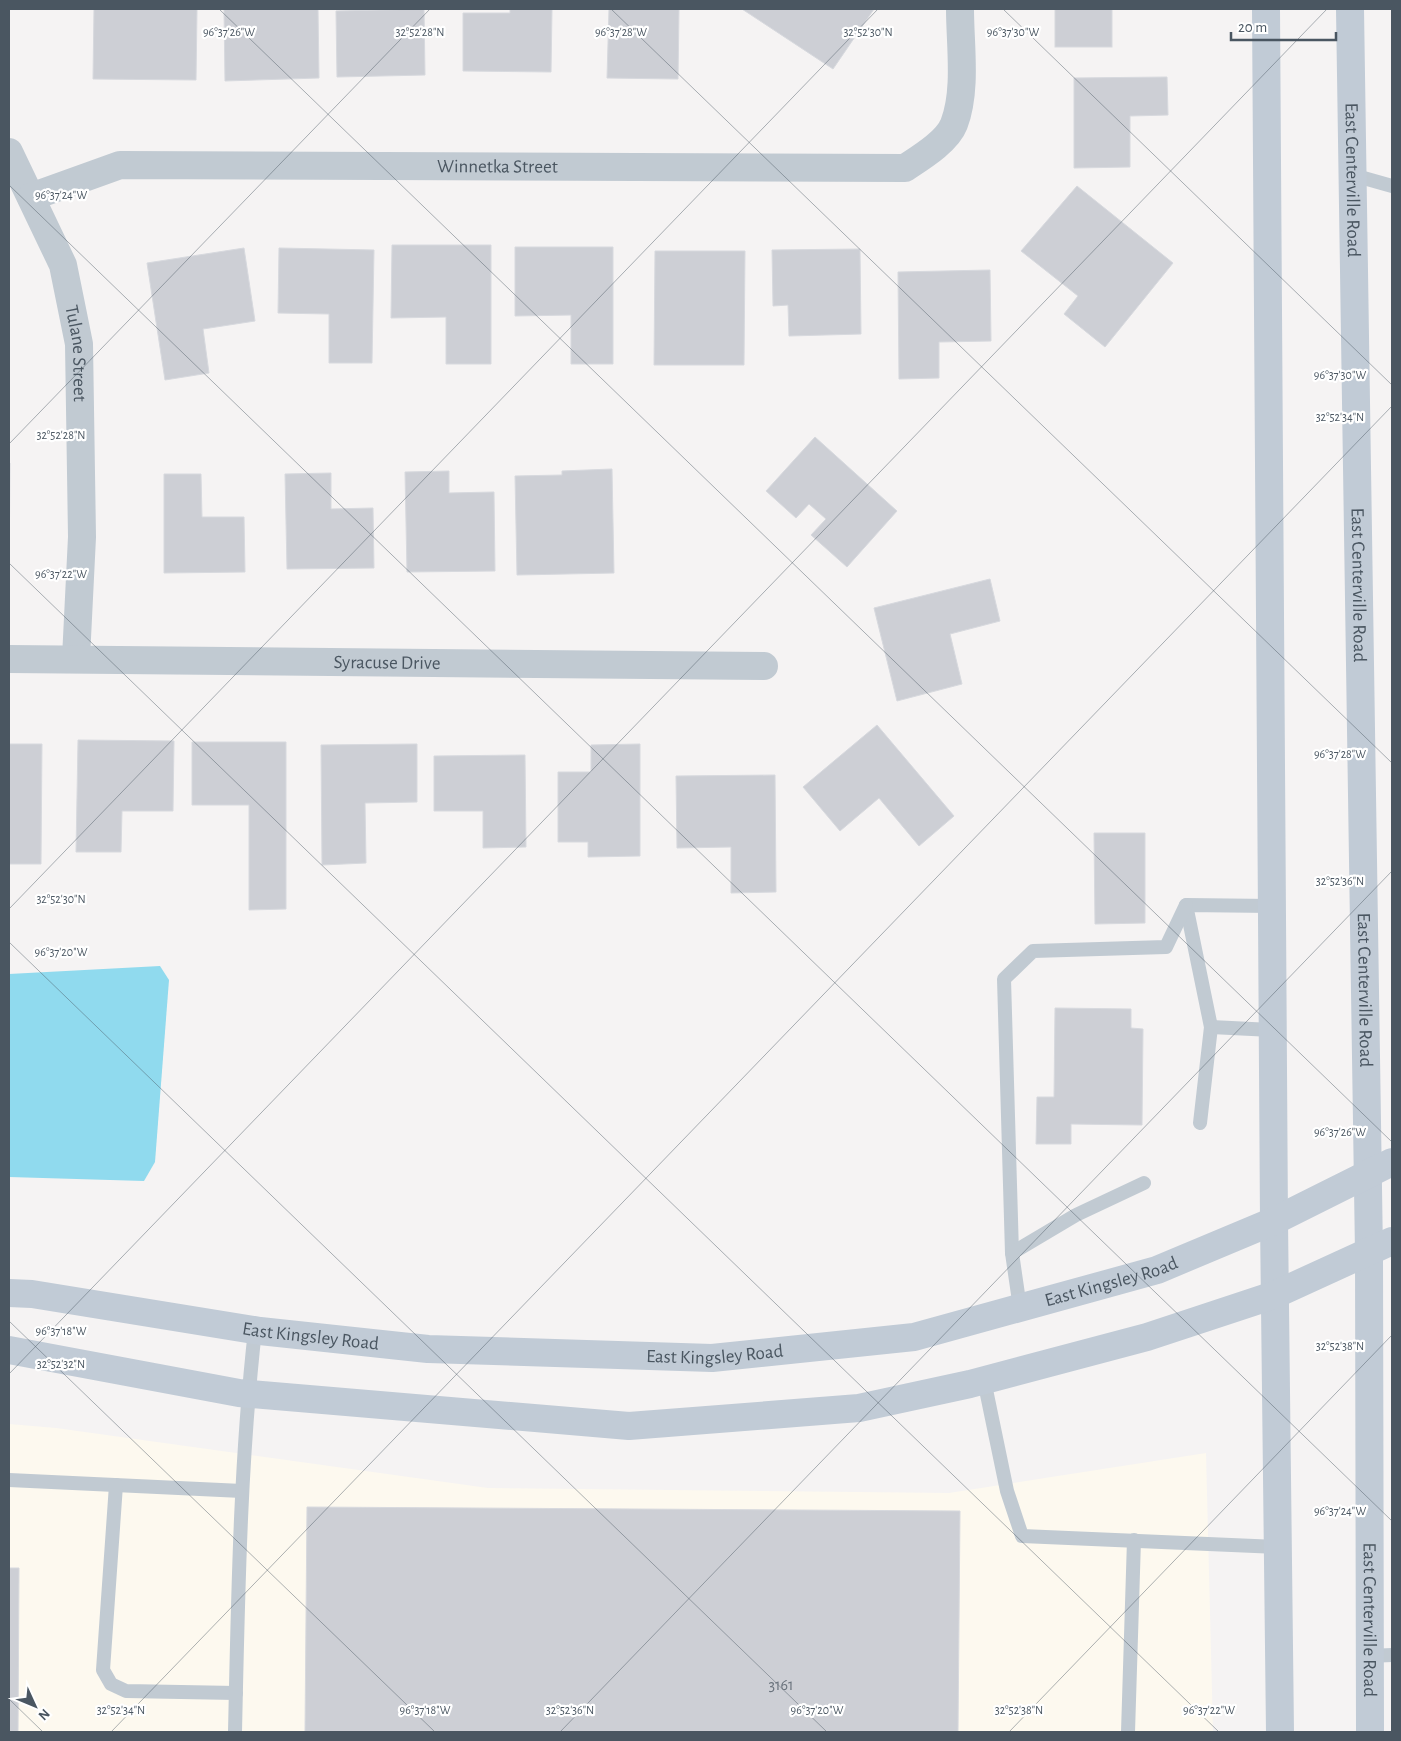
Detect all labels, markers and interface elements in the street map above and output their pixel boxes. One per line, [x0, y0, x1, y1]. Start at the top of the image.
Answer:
scale bar [1231, 10, 1336, 42]
text: 20 m [1238, 20, 1267, 35]
text: 96°37'26"W [203, 26, 255, 38]
text: 32°52'28"N [395, 26, 445, 38]
text: 96°37'28"W [595, 26, 647, 38]
text: 32°52'30"N [843, 26, 893, 38]
text: 96°37'30"W [987, 26, 1039, 38]
street label: East Centerville Road [1342, 103, 1363, 258]
street label: Winnetka Street [437, 157, 558, 176]
text: 96°37'24"W [35, 189, 87, 201]
street label: Tulane Street [62, 303, 89, 402]
text: 96°37'30"W [1314, 369, 1366, 381]
text: 32°52'34"N [1316, 411, 1364, 423]
text: 32°52'28"N [36, 429, 86, 441]
street label: East Centerville Road [1348, 507, 1369, 663]
text: 96°37'22"W [35, 568, 87, 580]
street label: Syracuse Drive [333, 653, 441, 672]
text: 96°37'28"W [1314, 748, 1366, 760]
text: 32°52'36"N [1316, 875, 1364, 887]
text: 32°52'30"N [36, 893, 86, 905]
street label: East Centerville Road [1354, 912, 1376, 1067]
text: 96°37'20"W [35, 946, 88, 958]
text: 96°37'26"W [1314, 1126, 1366, 1138]
street label: East Kingsley Road [1043, 1253, 1181, 1310]
street label: East Kingsley Road [241, 1319, 380, 1353]
text: 96°37'18"W [36, 1325, 87, 1337]
text: 32°52'38"N [1316, 1340, 1364, 1352]
street label: East Kingsley Road [646, 1341, 784, 1368]
text: 32°52'32"N [37, 1358, 85, 1370]
text: 96°37'24"W [1314, 1505, 1366, 1517]
street label: East Centerville Road [1360, 1543, 1379, 1697]
house number: 3161 [768, 1677, 794, 1693]
north arrow [10, 1681, 60, 1731]
text: 32°52'34"N [97, 1704, 145, 1716]
text: 96°37'18"W [400, 1704, 451, 1716]
text: 32°52'36"N [546, 1704, 594, 1716]
text: 96°37'20"W [791, 1704, 844, 1716]
text: 32°52'38"N [995, 1704, 1043, 1716]
text: 96°37'22"W [1183, 1704, 1235, 1716]
text: N [35, 1706, 52, 1723]

